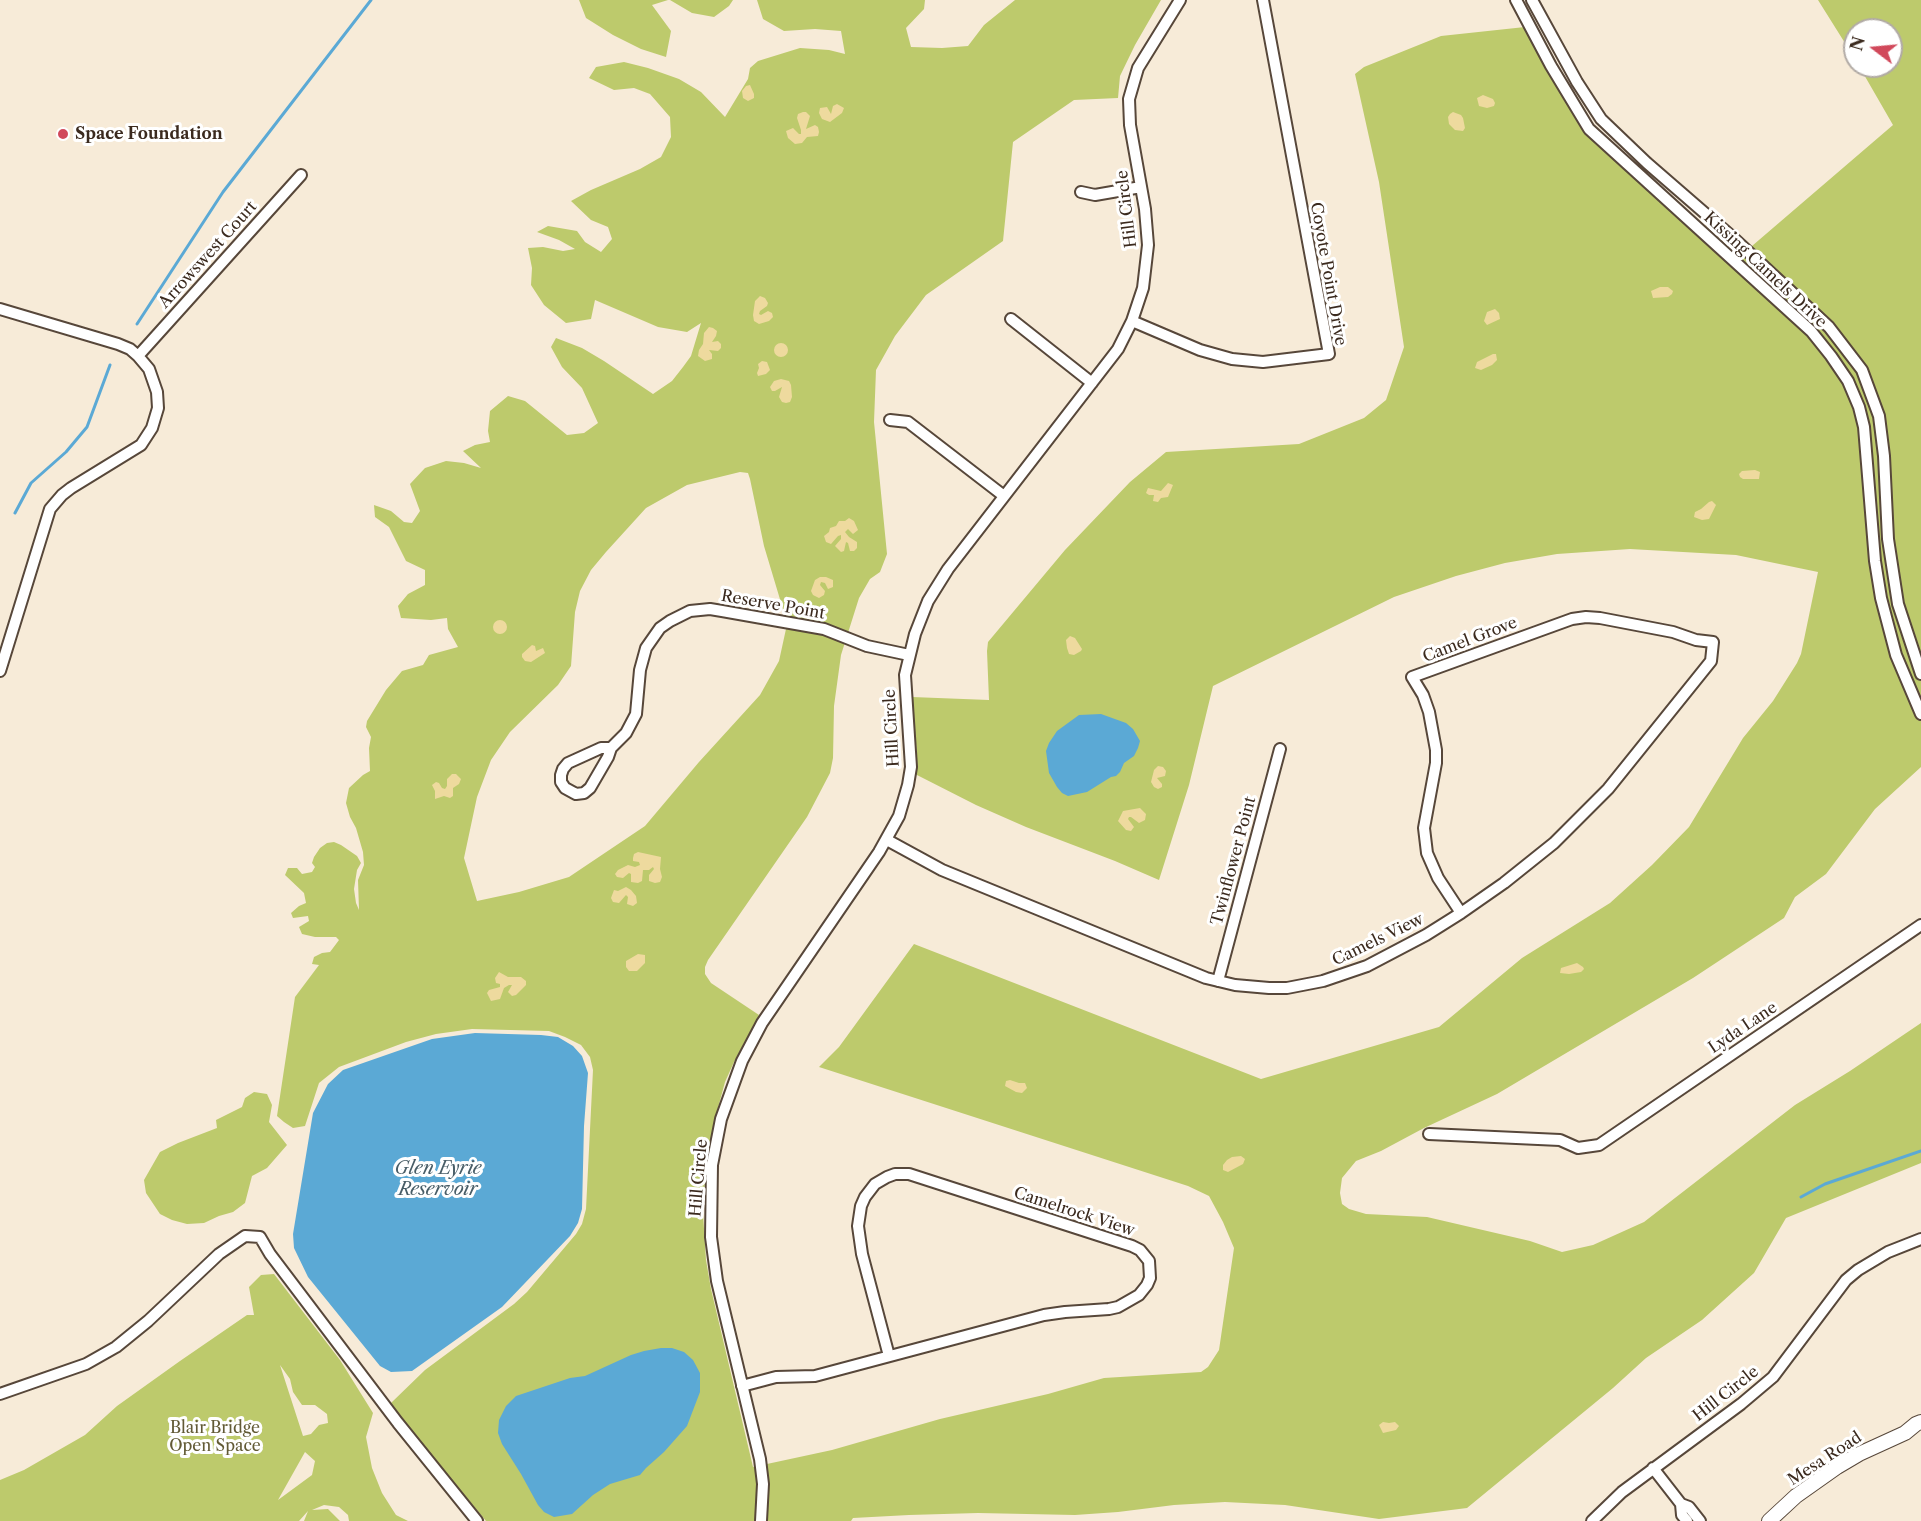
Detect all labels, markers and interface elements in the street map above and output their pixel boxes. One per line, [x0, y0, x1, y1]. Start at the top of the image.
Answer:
north arrow [1843, 18, 1903, 78]
text: N [1846, 34, 1869, 53]
place label: Space Foundation [75, 124, 223, 144]
marker: Space Foundation [56, 127, 70, 141]
street label: Hill Circle [1113, 169, 1141, 249]
street label: Arrowswest Court [155, 198, 261, 312]
street label: Coyote Point Drive [1306, 201, 1350, 347]
street label: Kissing Camels Drive [1700, 208, 1830, 332]
street label: Reserve Point [720, 586, 826, 624]
street label: Camel Grove [1420, 613, 1520, 667]
street label: Hill Circle [880, 688, 904, 768]
street label: Twinflower Point [1208, 795, 1260, 927]
street label: Camels View [1329, 910, 1427, 970]
street label: Lyda Lane [1705, 998, 1781, 1058]
street label: Hill Circle [686, 1138, 712, 1218]
water label: Glen Eyrie Reservoir [394, 1158, 482, 1200]
street label: Camelrock View [1011, 1183, 1137, 1241]
street label: Hill Circle [1689, 1362, 1763, 1426]
park label: Blair Bridge Open Space [169, 1418, 261, 1456]
street label: Mesa Road [1785, 1428, 1865, 1490]

